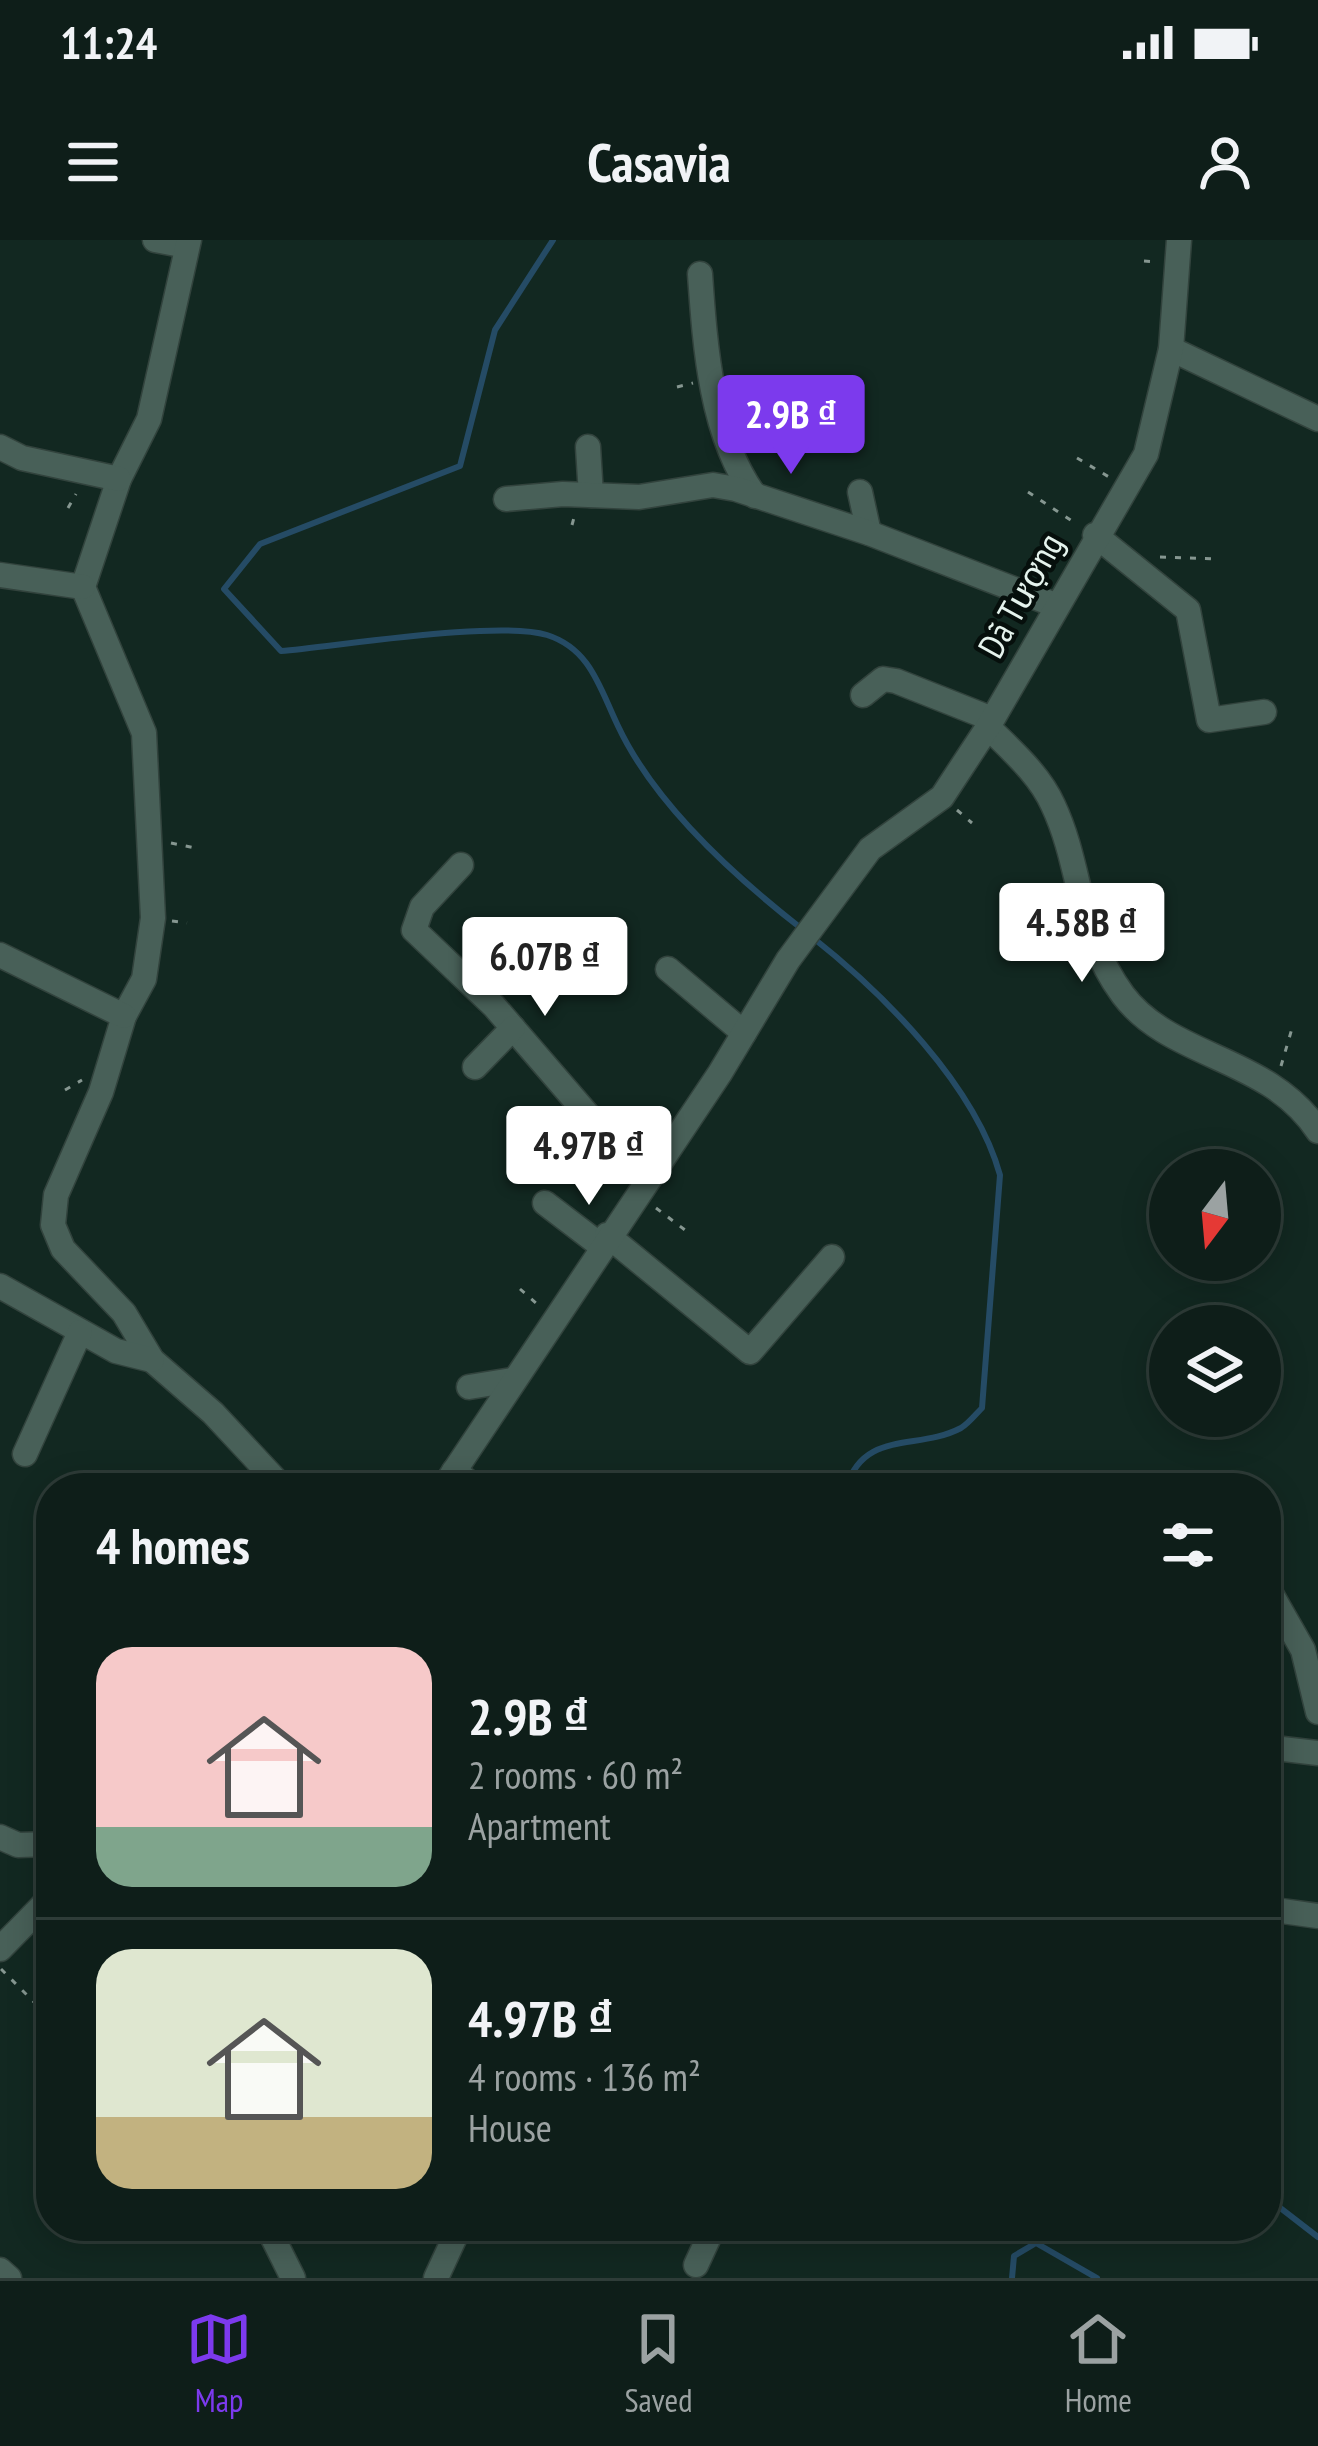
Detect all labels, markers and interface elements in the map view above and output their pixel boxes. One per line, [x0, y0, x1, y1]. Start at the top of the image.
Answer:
text: 11:24 [60, 13, 157, 71]
text: Casavia [587, 127, 731, 197]
icon: menu [60, 129, 126, 195]
icon: person [1192, 129, 1258, 195]
pin: 2.9B ₫ [693, 375, 889, 477]
text: 2.9B ₫ [745, 388, 837, 439]
street label: Dã Tượng [967, 525, 1073, 665]
pin: 4.58B ₫ [971, 883, 1193, 985]
text: 4.58B ₫ [1026, 896, 1138, 947]
pin: 6.07B ₫ [434, 917, 656, 1019]
text: 6.07B ₫ [489, 930, 601, 981]
pin: 4.97B ₫ [478, 1106, 700, 1208]
text: 4.97B ₫ [533, 1119, 645, 1170]
north arrow [1149, 1149, 1281, 1281]
map controls [1149, 1149, 1281, 1437]
button: layers [1149, 1305, 1281, 1437]
text: 4 homes [96, 1512, 250, 1578]
icon: filters [1155, 1512, 1221, 1578]
text: 2.9B ₫ [468, 1683, 589, 1749]
icon: home [192, 1695, 336, 1839]
text: 2 rooms · 60 m² [468, 1749, 683, 1800]
text: Apartment [468, 1800, 611, 1851]
text: 4.97B ₫ [468, 1985, 614, 2051]
icon: home [192, 1997, 336, 2141]
text: 4 rooms · 136 m² [468, 2051, 701, 2102]
text: House [468, 2102, 552, 2153]
tab: Map [186, 2306, 252, 2421]
tab: Saved [624, 2306, 692, 2421]
tab: Home [1065, 2306, 1132, 2421]

